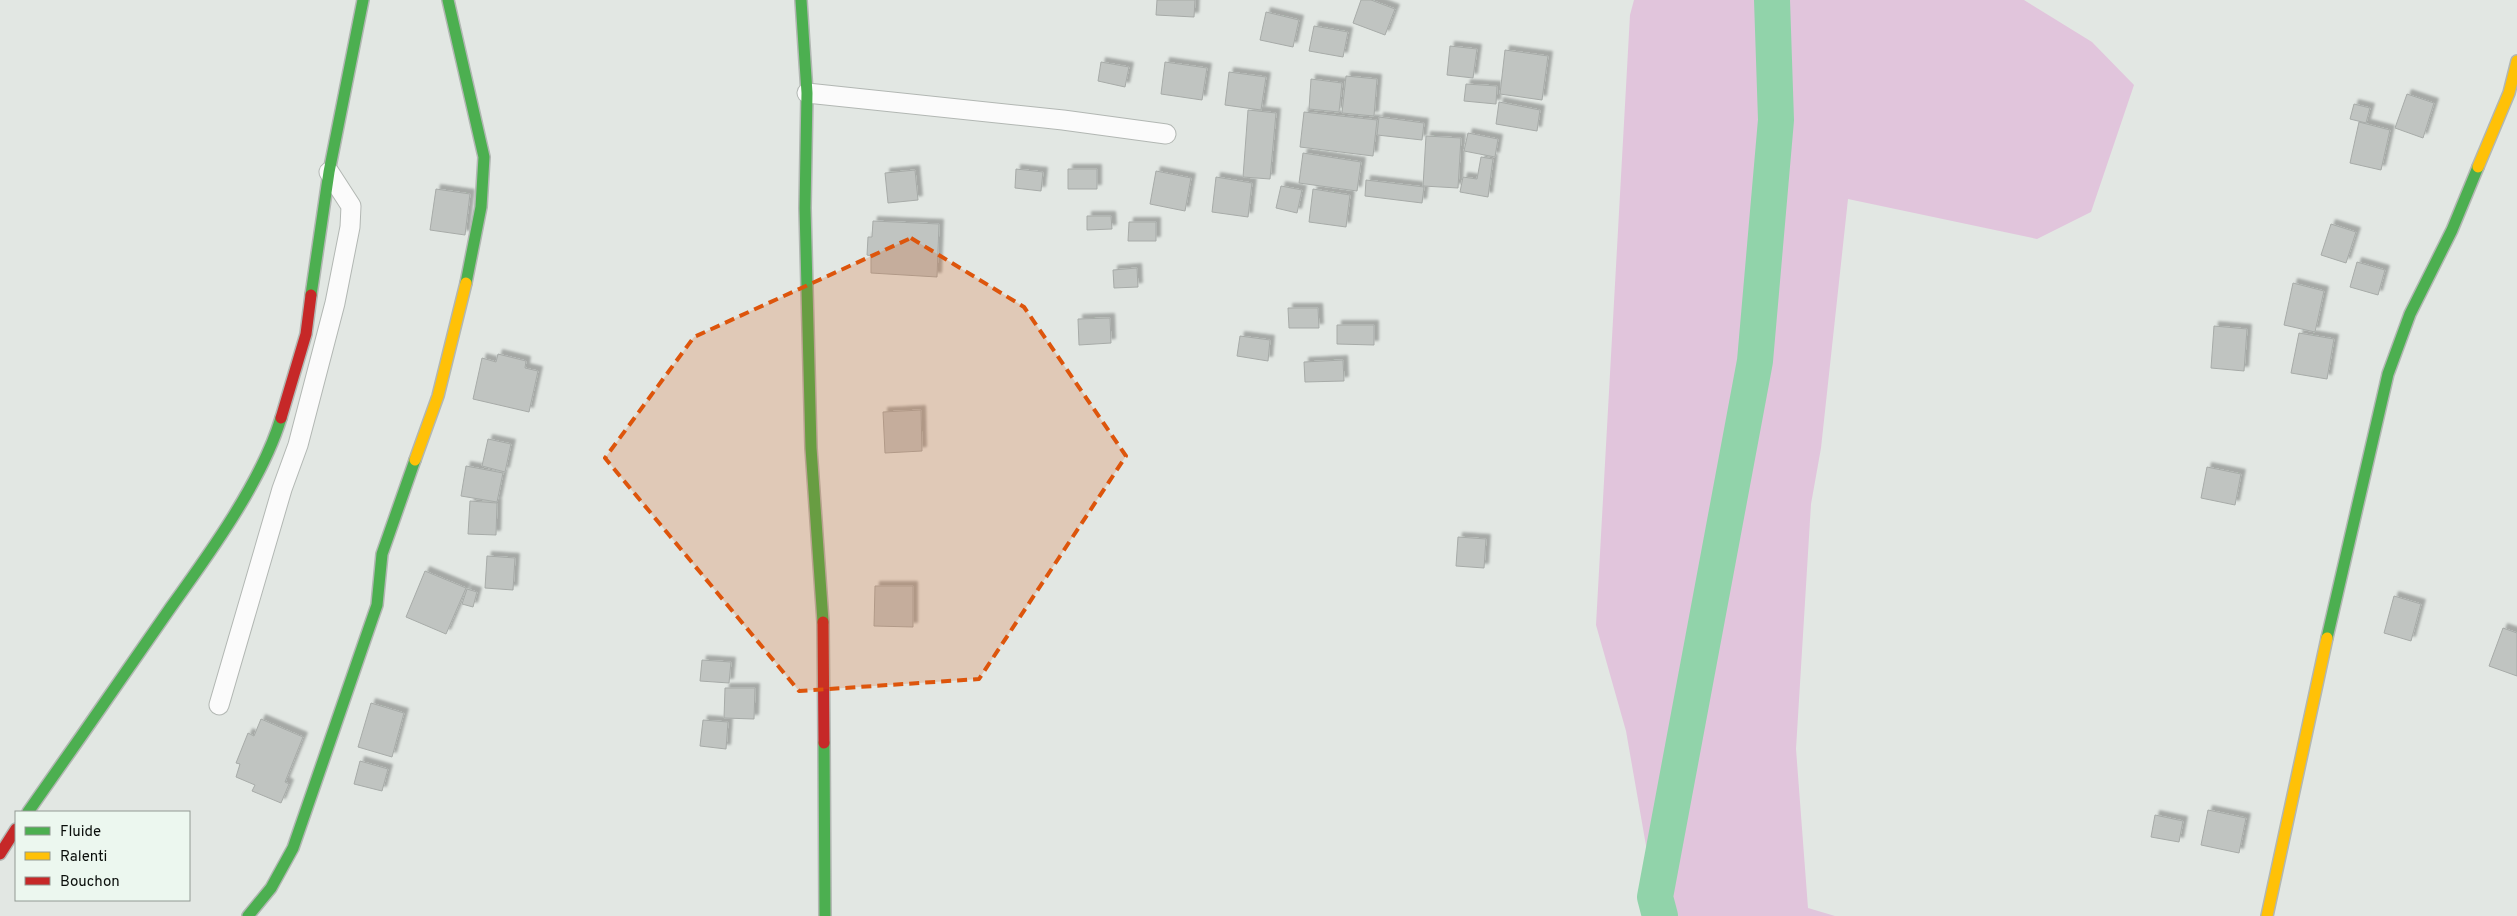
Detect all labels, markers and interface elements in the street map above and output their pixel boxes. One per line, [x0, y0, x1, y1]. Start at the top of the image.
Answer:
legend [15, 811, 190, 901]
text: Fluide [60, 823, 101, 842]
text: Ralenti [60, 848, 107, 867]
text: Bouchon [60, 873, 120, 892]

